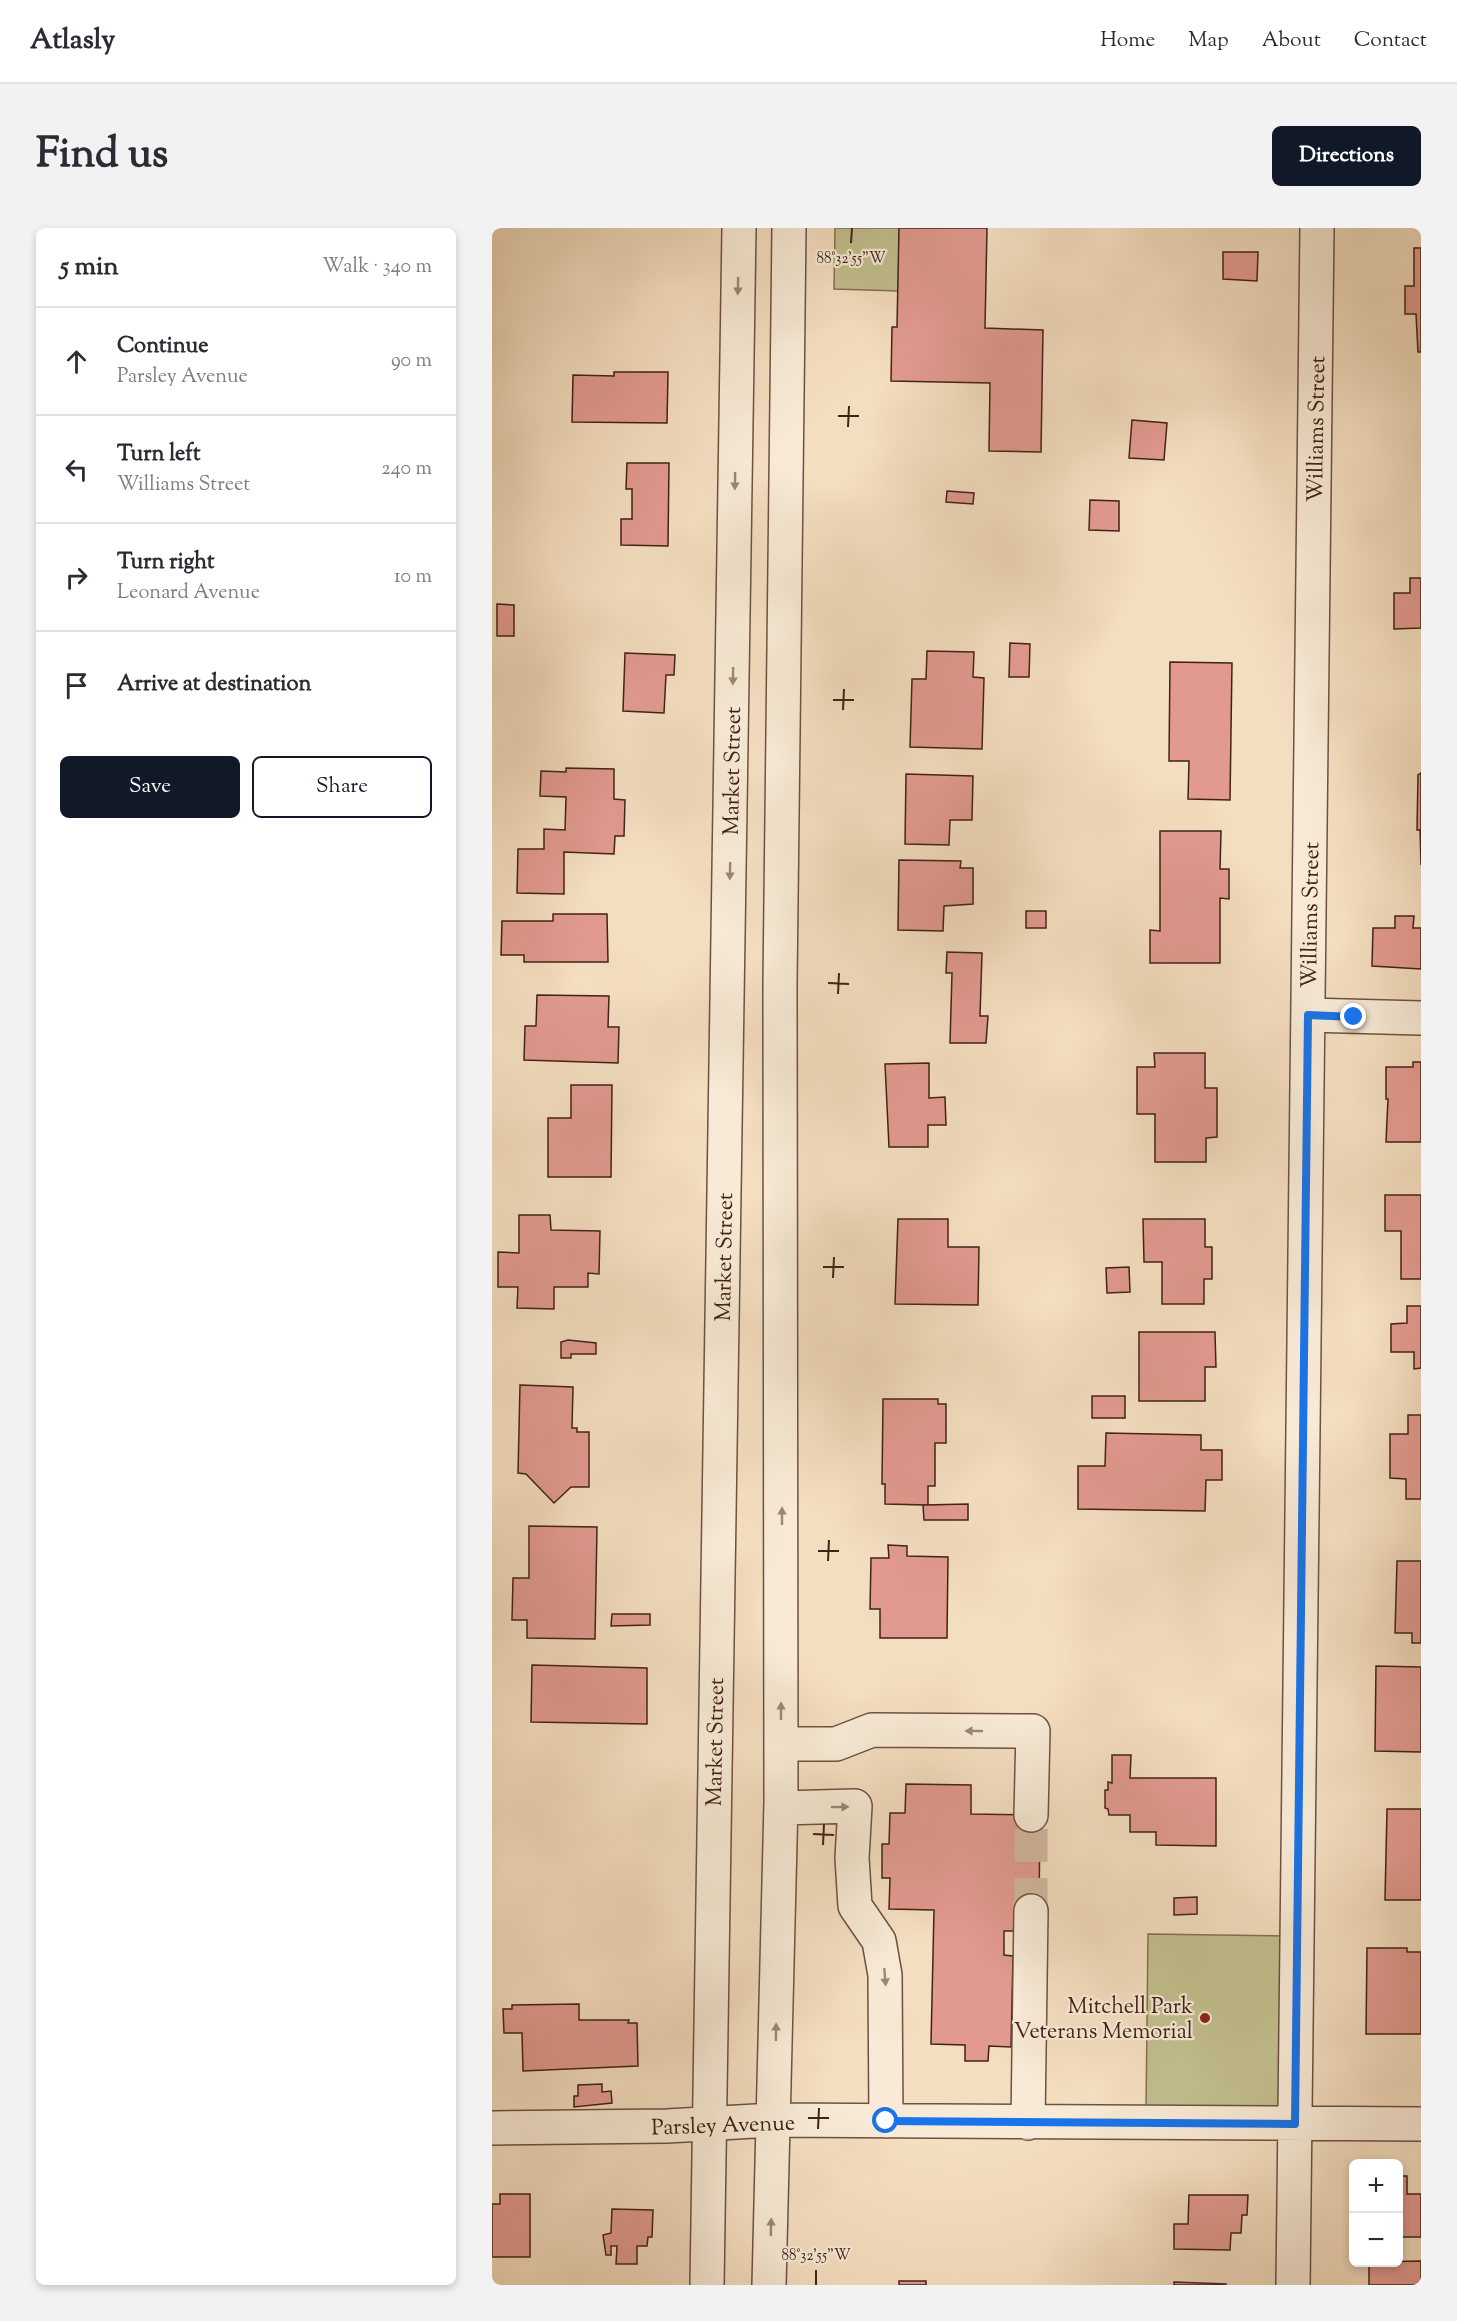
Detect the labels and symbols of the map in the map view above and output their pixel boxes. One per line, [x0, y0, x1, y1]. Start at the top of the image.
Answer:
text: 88°32'55"W [816, 249, 886, 270]
one-way arrow [733, 277, 743, 296]
street label: Williams Street [1301, 355, 1335, 503]
one-way arrow [730, 472, 740, 491]
one-way arrow [728, 667, 738, 686]
street label: Market Street [717, 706, 751, 836]
street label: Williams Street [1295, 841, 1329, 989]
one-way arrow [725, 862, 735, 881]
route end [1340, 1003, 1366, 1029]
street label: Market Street [709, 1192, 743, 1322]
one-way arrow [777, 1506, 787, 1525]
street label: Market Street [700, 1677, 734, 1807]
one-way arrow [776, 1701, 786, 1720]
one-way arrow [965, 1726, 984, 1736]
one-way arrow [830, 1802, 849, 1811]
one-way arrow [880, 1968, 889, 1987]
place label: Mitchell Park Veterans Memorial [1014, 1992, 1193, 2049]
marker: Mitchell Park Veterans Memorial [1198, 2011, 1212, 2025]
one-way arrow [771, 2022, 781, 2041]
route start [872, 2107, 898, 2133]
street label: Parsley Avenue [651, 2108, 796, 2145]
one-way arrow [766, 2217, 776, 2236]
text: 88°32'55"W [781, 2246, 851, 2267]

